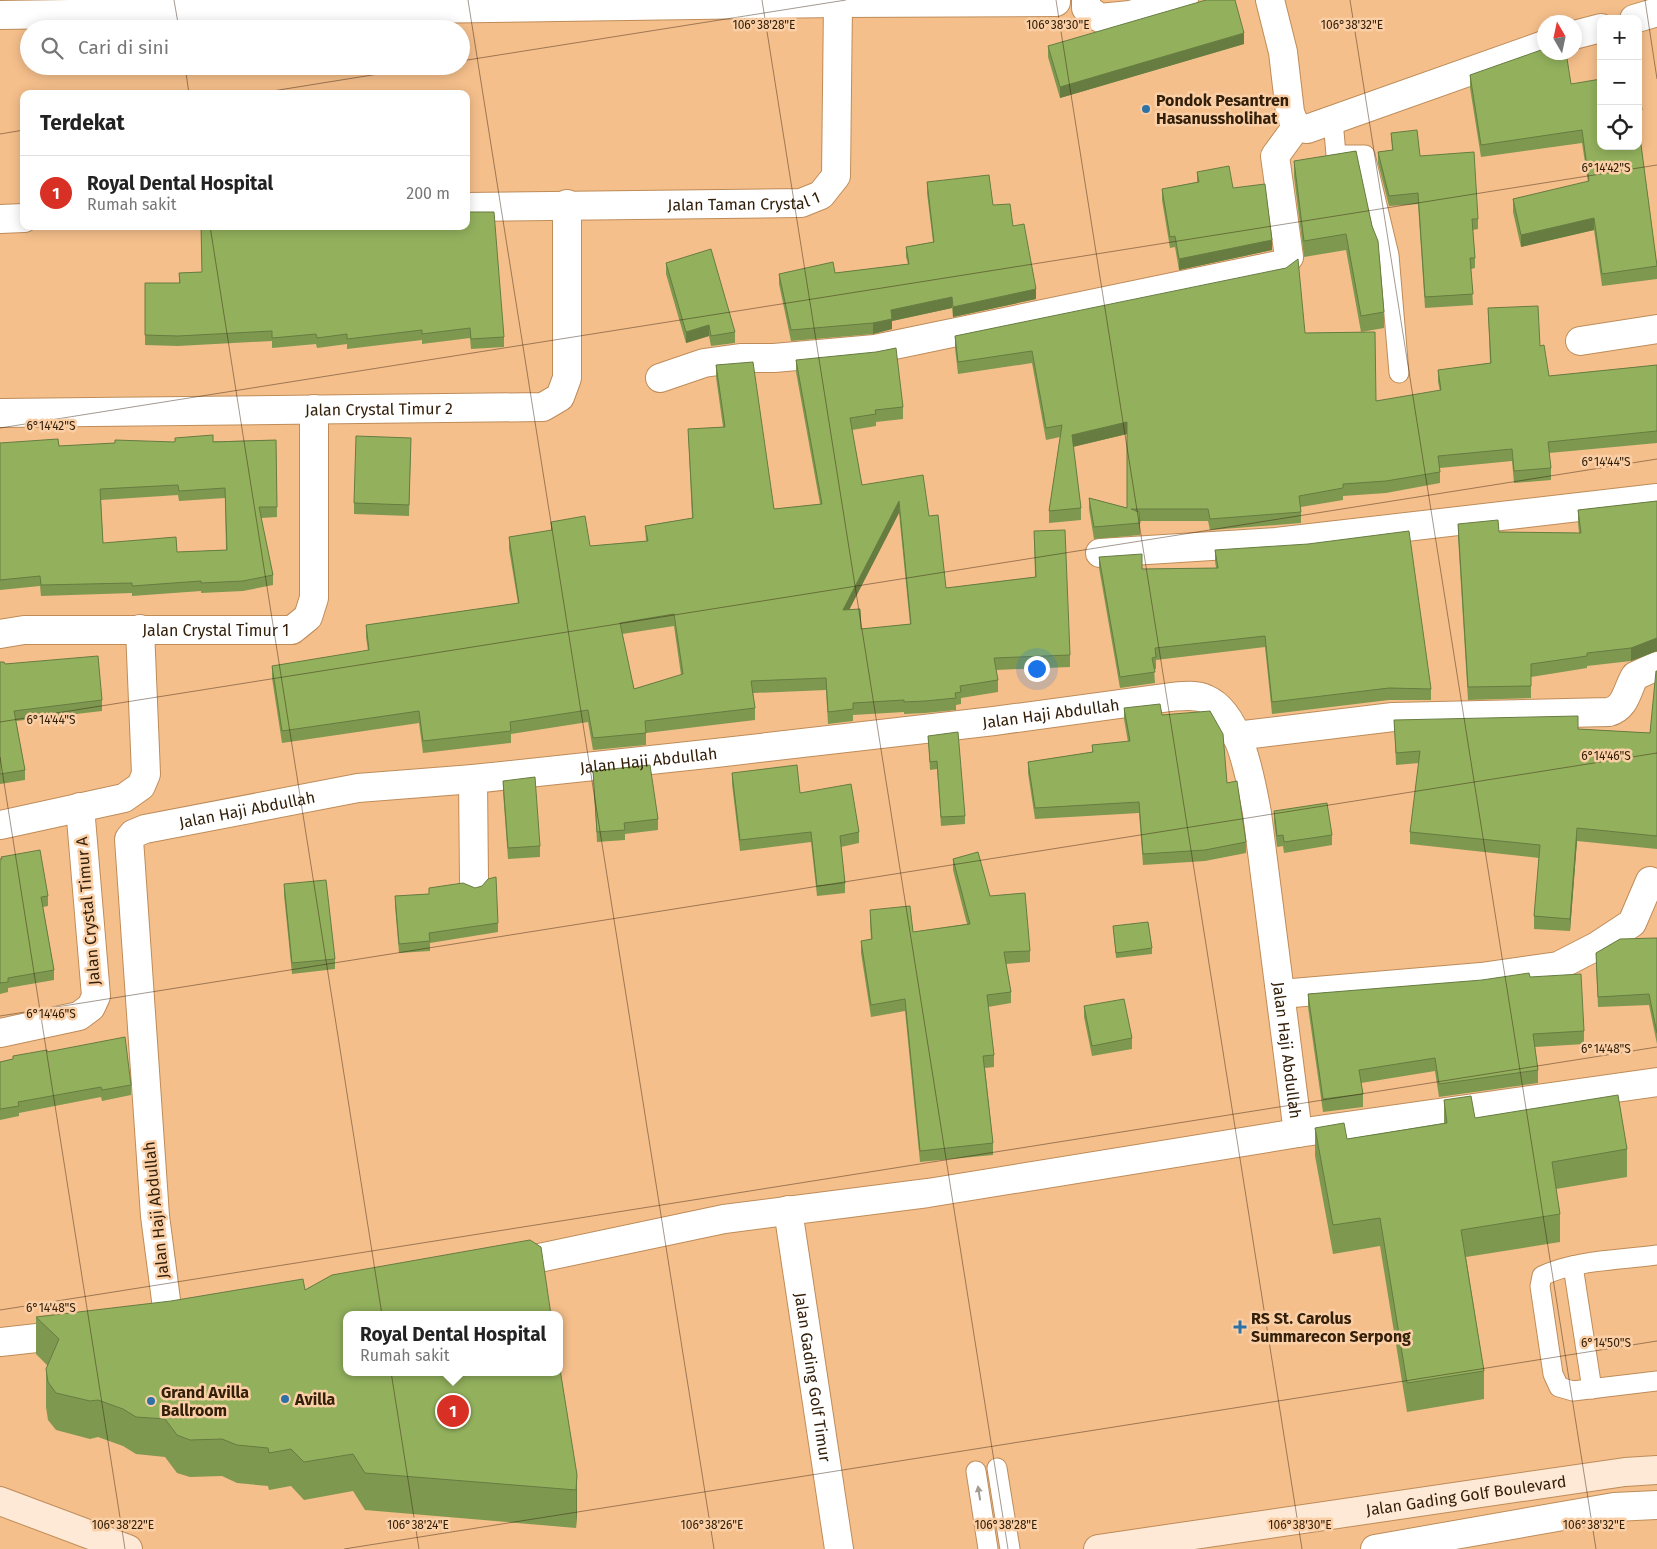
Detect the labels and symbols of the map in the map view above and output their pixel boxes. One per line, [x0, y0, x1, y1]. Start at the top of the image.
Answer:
north arrow [1537, 15, 1582, 60]
text: 106°38'28"E [732, 18, 796, 32]
text: 106°38'30"E [1026, 18, 1090, 32]
text: 106°38'32"E [1321, 18, 1383, 32]
place label: Pondok Pesantren Hasanussholihat [1156, 91, 1289, 128]
marker: Pondok Pesantren Hasanussholihat [1140, 103, 1152, 115]
text: 6°14'42"S [1581, 161, 1631, 175]
street label: Jalan Taman Crystal 1 [667, 187, 823, 214]
street label: Jalan Crystal Timur 2 [305, 398, 453, 419]
text: 6°14'42"S [26, 419, 76, 433]
text: 6°14'44"S [1581, 455, 1631, 469]
street label: Jalan Crystal Timur 1 [142, 621, 289, 640]
your location [1024, 656, 1050, 682]
street label: Jalan Haji Abdullah [981, 695, 1120, 732]
text: 6°14'44"S [26, 713, 76, 727]
street label: Jalan Haji Abdullah [579, 743, 718, 777]
text: 6°14'46"S [1581, 749, 1631, 763]
street label: Jalan Haji Abdullah [177, 787, 317, 832]
street label: Jalan Crystal Timur A [72, 835, 104, 986]
street label: Jalan Haji Abdullah [1269, 980, 1306, 1120]
text: 6°14'46"S [26, 1007, 76, 1021]
text: 6°14'48"S [1581, 1042, 1631, 1056]
street label: Jalan Haji Abdullah [139, 1140, 173, 1280]
street label: Jalan Gading Golf Timur [791, 1291, 835, 1464]
text: 6°14'48"S [26, 1301, 76, 1315]
place label: RS St. Carolus Summarecon Serpong [1251, 1309, 1411, 1346]
marker: RS St. Carolus Summarecon Serpong [1233, 1320, 1247, 1334]
text: 6°14'50"S [1581, 1336, 1631, 1350]
place label: Grand Avilla Ballroom [161, 1383, 249, 1420]
place label: Avilla [294, 1390, 336, 1409]
pin: 1 [437, 1392, 469, 1430]
marker: Avilla [279, 1393, 291, 1405]
marker: Grand Avilla Ballroom [145, 1395, 157, 1407]
street label: Jalan Gading Golf Boulevard [1365, 1471, 1568, 1519]
one-way arrow [975, 1484, 983, 1500]
text: 106°38'22"E [92, 1518, 154, 1532]
text: 106°38'24"E [387, 1518, 449, 1532]
text: 106°38'26"E [681, 1518, 743, 1532]
text: 106°38'28"E [974, 1518, 1038, 1532]
text: 106°38'30"E [1268, 1518, 1332, 1532]
text: 106°38'32"E [1563, 1518, 1625, 1532]

